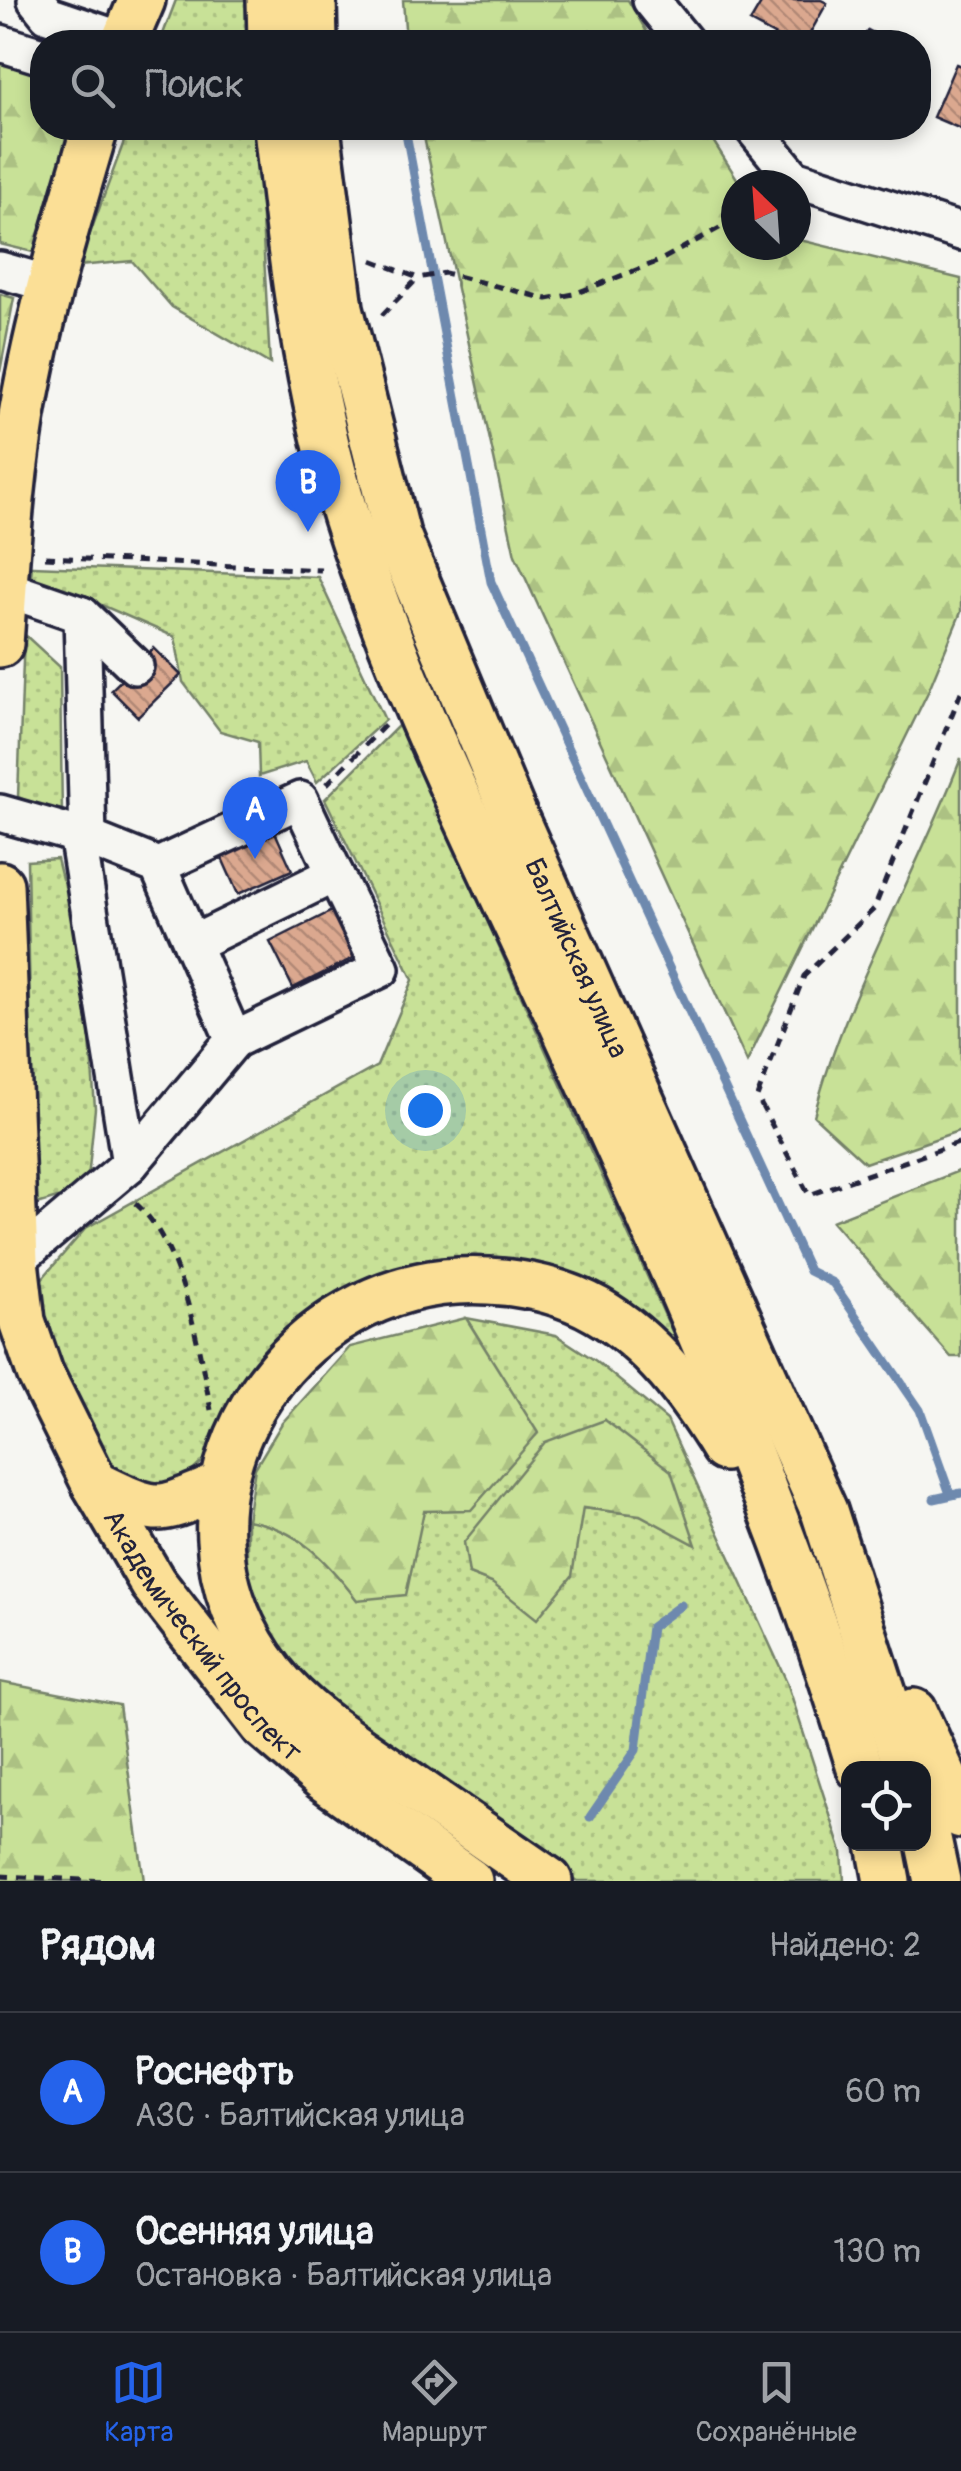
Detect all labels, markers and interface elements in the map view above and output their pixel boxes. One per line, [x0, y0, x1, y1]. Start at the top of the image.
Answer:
search box [30, 30, 931, 140]
icon: search [65, 58, 120, 113]
text: Поиск [145, 61, 244, 109]
north arrow [721, 170, 811, 260]
pin: B [276, 450, 340, 532]
pin: A [222, 776, 288, 859]
street label: Балтийская улица [516, 853, 636, 1064]
your location [400, 1085, 451, 1136]
street label: Академический проспект [95, 1503, 309, 1770]
map controls [841, 1761, 931, 1851]
button: locate [841, 1761, 931, 1851]
text: Рядом [40, 1920, 156, 1972]
text: Найдено: 2 [769, 1926, 921, 1966]
text: Роснефть [135, 2048, 295, 2096]
text: A [62, 2072, 83, 2112]
text: 60 m [845, 2072, 921, 2112]
text: АЗС · Балтийская улица [135, 2096, 465, 2136]
text: Осенняя улица [135, 2208, 374, 2256]
text: B [63, 2232, 82, 2272]
text: 130 m [833, 2232, 921, 2272]
text: Остановка · Балтийская улица [135, 2256, 552, 2296]
tab: Карта [104, 2355, 174, 2450]
tab: Маршрут [382, 2355, 487, 2450]
tab: Сохранённые [695, 2355, 857, 2450]

